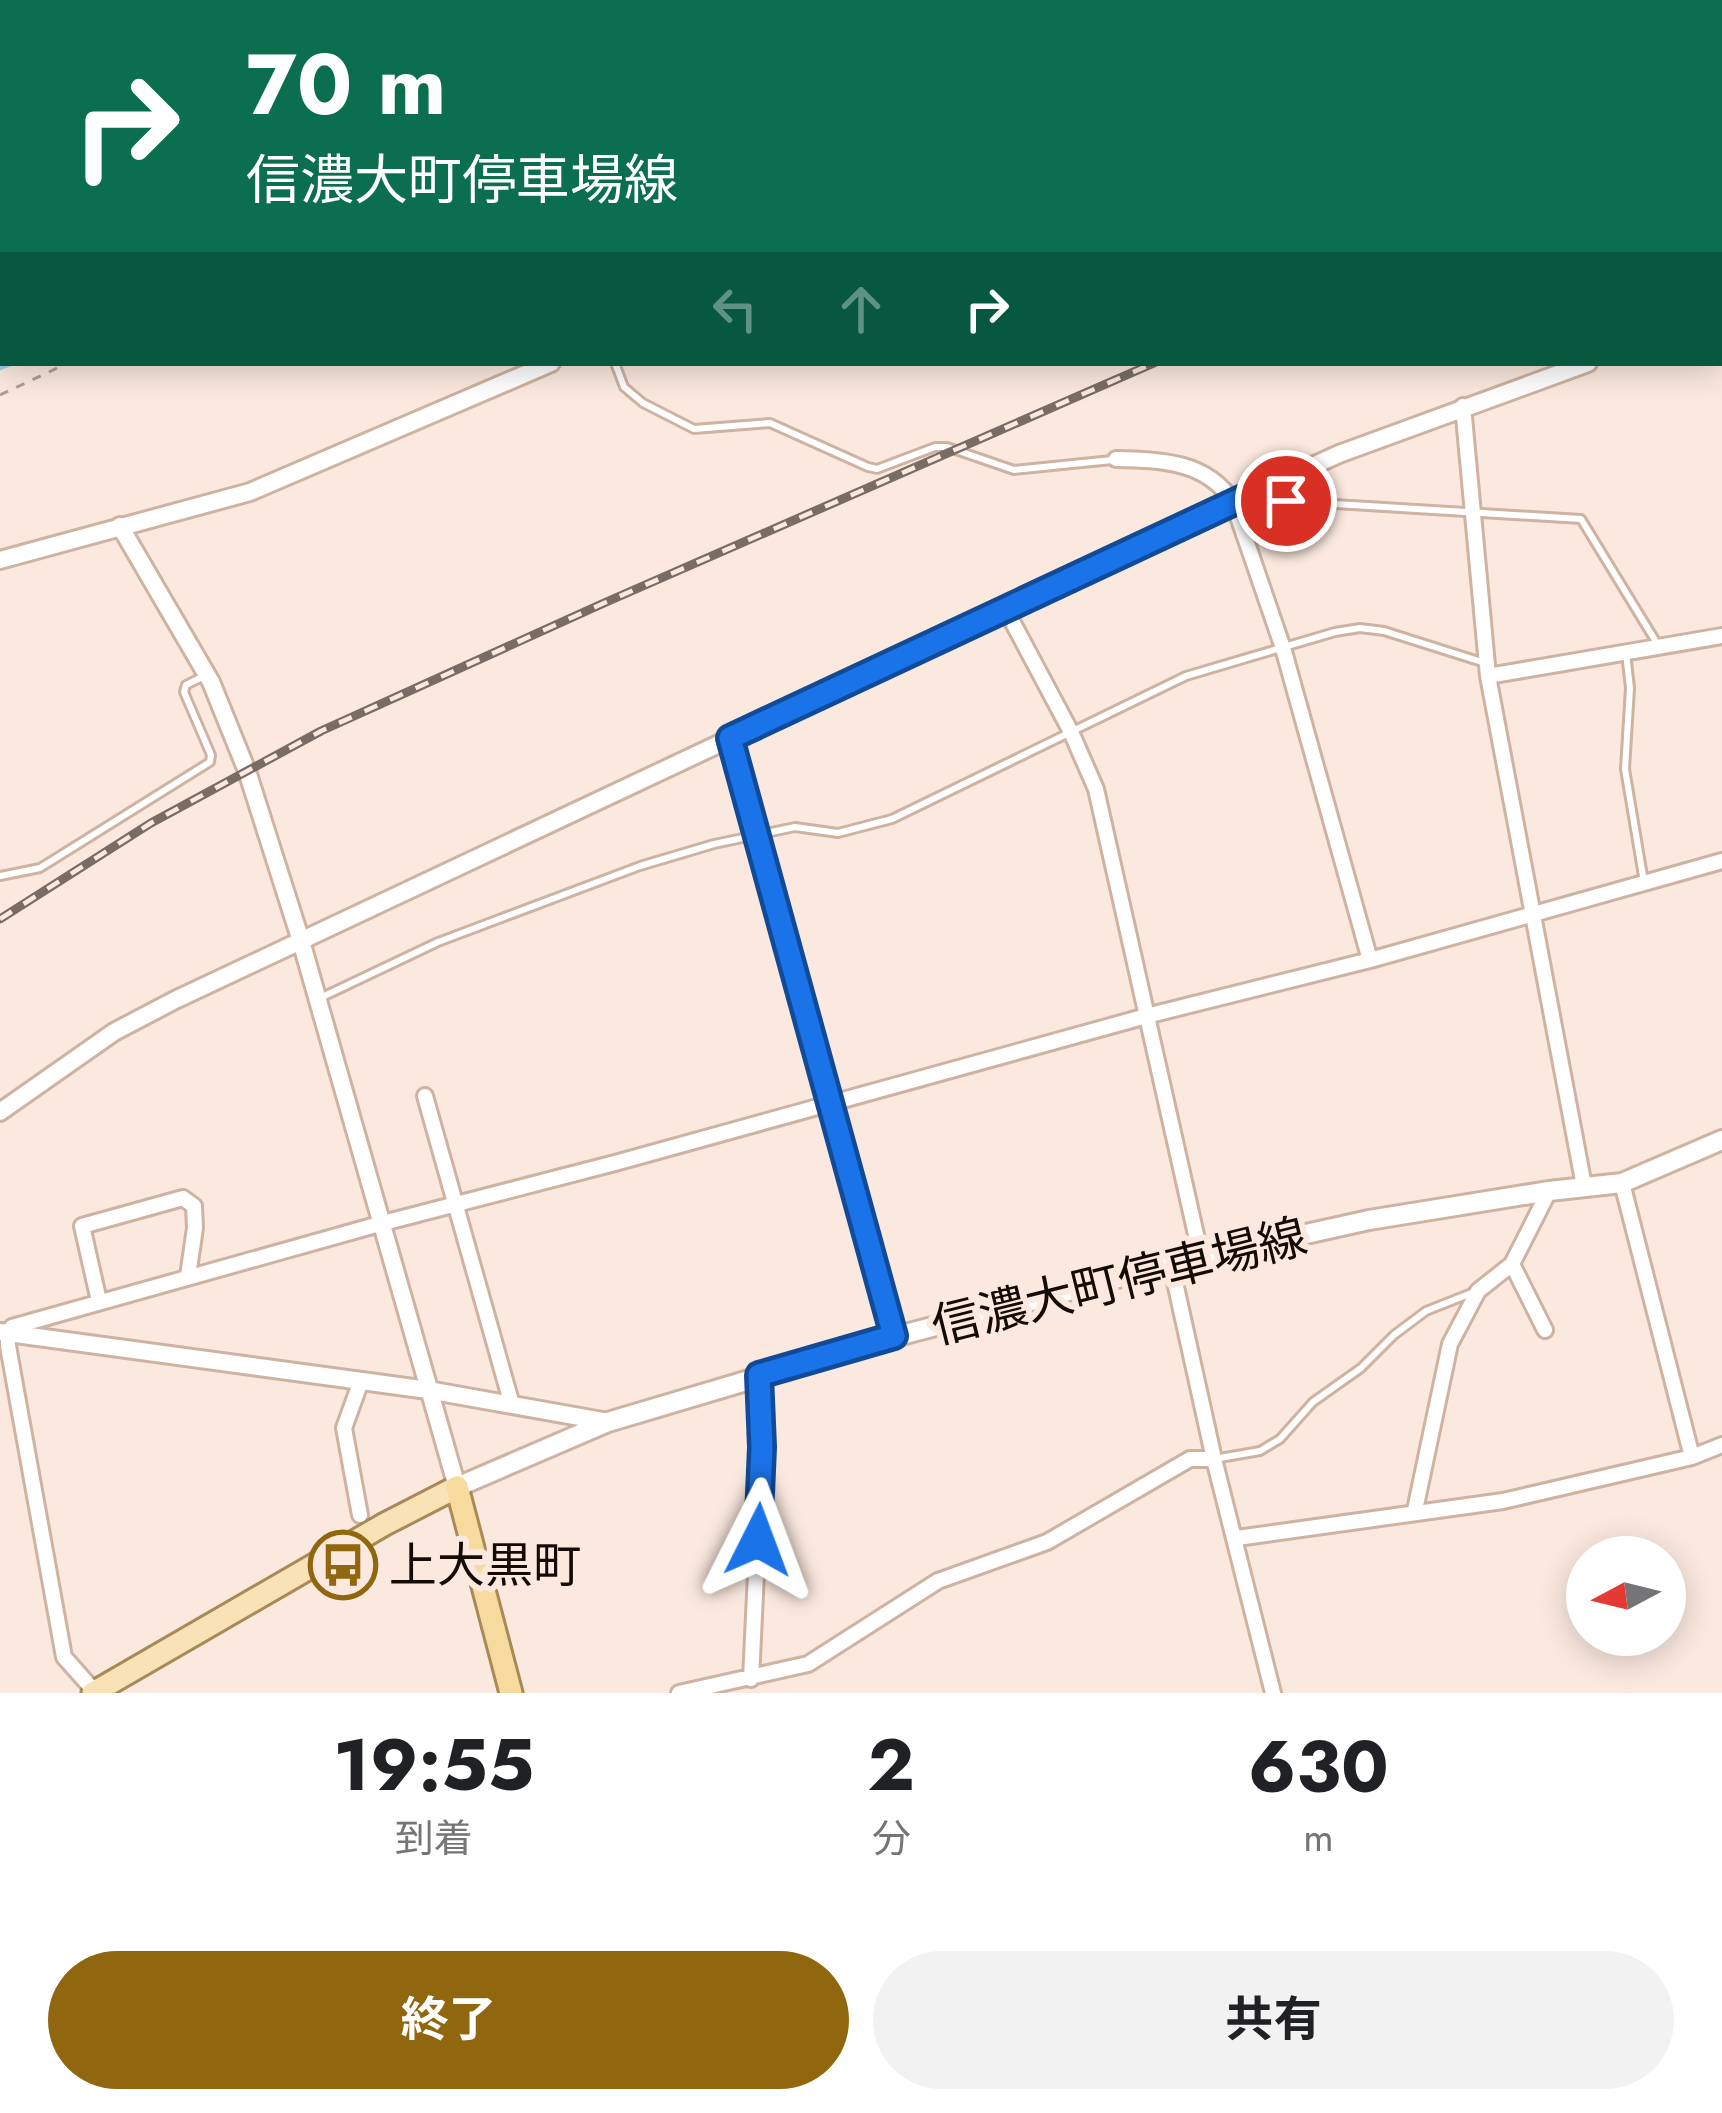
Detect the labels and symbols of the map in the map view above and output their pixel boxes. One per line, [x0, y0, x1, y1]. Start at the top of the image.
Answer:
pin [1235, 450, 1337, 552]
street label: 信濃大町停車場線 [924, 1202, 1314, 1361]
position arrow [695, 1477, 821, 1603]
bus stop icon: 上大黒町 [308, 1530, 378, 1600]
place label: 上大黒町 [389, 1531, 581, 1600]
north arrow [1566, 1536, 1686, 1656]

